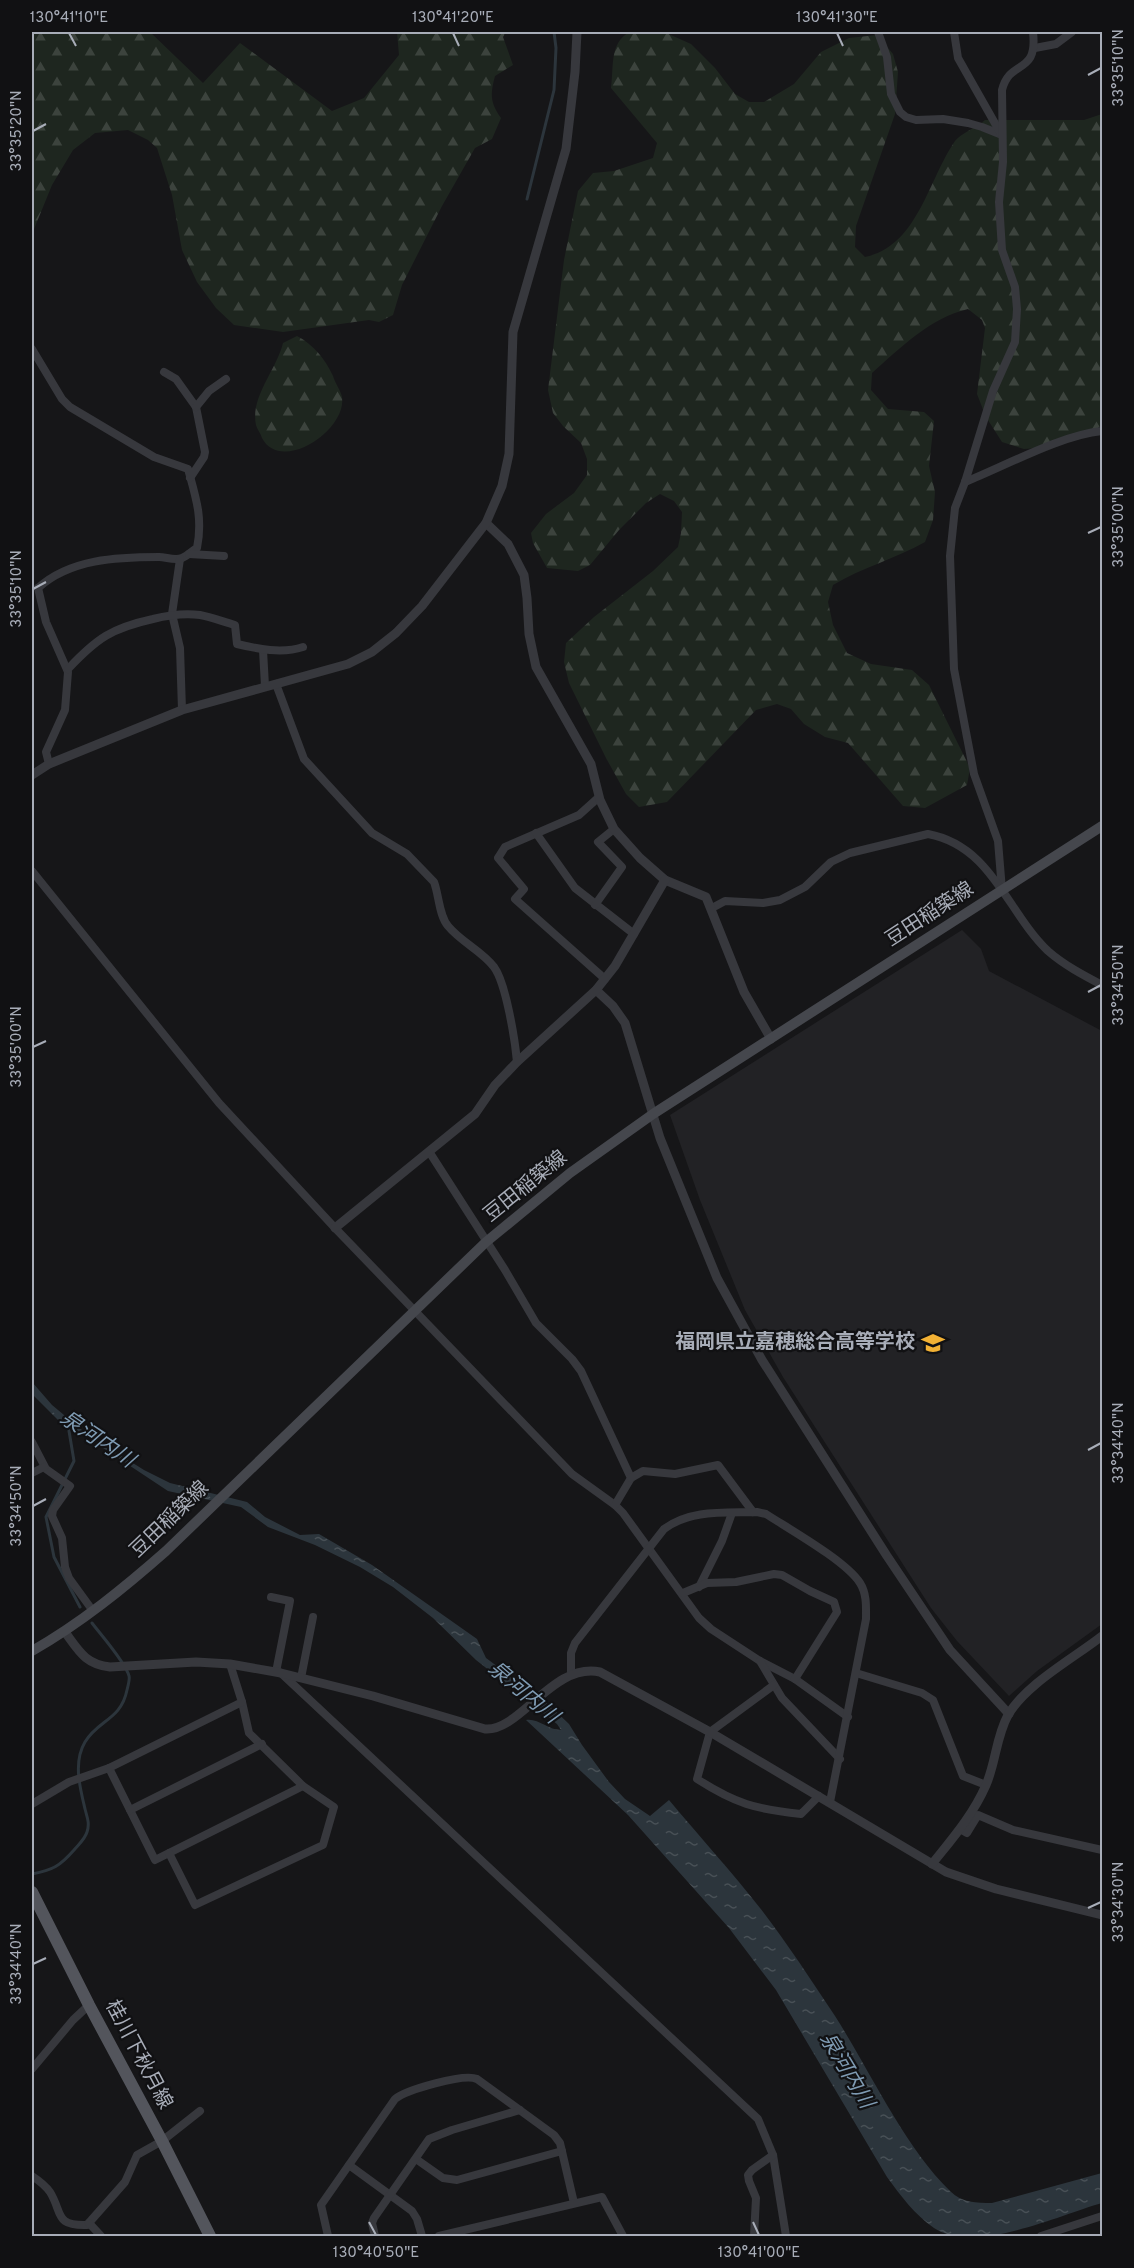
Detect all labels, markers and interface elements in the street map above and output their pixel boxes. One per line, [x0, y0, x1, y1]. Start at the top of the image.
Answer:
text: 130°41'10"E [30, 9, 108, 28]
text: 130°41'20"E [412, 9, 494, 28]
text: 130°41'30"E [796, 9, 878, 28]
text: 33°35'10"N [1110, 29, 1129, 107]
text: 33°35'20"N [8, 90, 27, 172]
text: 33°35'00"N [1110, 486, 1129, 568]
text: 33°35'10"N [8, 550, 27, 628]
street label: 豆田稲築線 [881, 877, 979, 953]
text: 33°34'50"N [1110, 944, 1129, 1026]
text: 33°35'00"N [8, 1006, 27, 1088]
street label: 豆田稲築線 [479, 1145, 573, 1229]
place label: 福岡県立嘉穂総合高等学校 [675, 1330, 915, 1356]
school or university icon: 福岡県立嘉穂総合高等学校 [920, 1330, 946, 1356]
text: 33°34'40"N [1110, 1402, 1129, 1484]
water label: 泉河内川 [55, 1405, 141, 1476]
text: 33°34'50"N [8, 1465, 27, 1547]
street label: 豆田稲築線 [125, 1476, 215, 1564]
water label: 泉河内川 [482, 1656, 565, 1732]
text: 33°34'30"N [1110, 1862, 1129, 1942]
text: 33°34'40"N [8, 1923, 27, 2005]
street label: 桂川下秋月線 [98, 1996, 178, 2114]
water label: 泉河内川 [813, 2028, 880, 2116]
text: 130°40'50"E [333, 2244, 419, 2263]
text: 130°41'00"E [718, 2244, 800, 2263]

